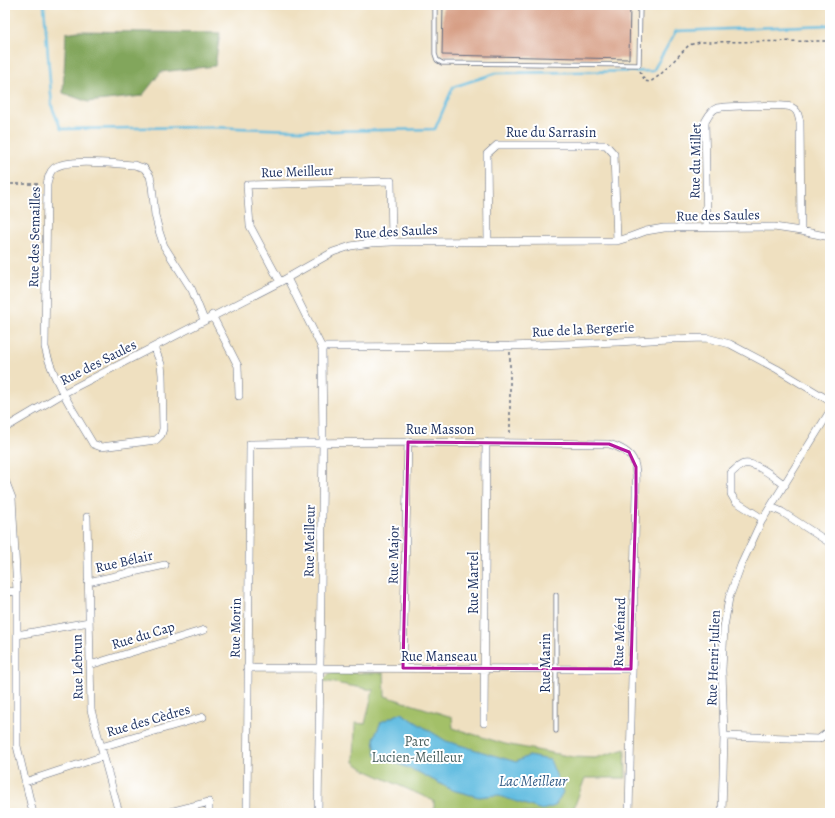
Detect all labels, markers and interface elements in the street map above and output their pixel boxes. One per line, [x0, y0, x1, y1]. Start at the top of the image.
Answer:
street label: Rue du Millet [685, 122, 706, 199]
street label: Rue du Sarrasin [506, 123, 597, 142]
street label: Rue Meilleur [260, 161, 334, 182]
street label: Rue des Semailles [24, 186, 45, 288]
street label: Rue des Saules [676, 205, 760, 226]
street label: Rue des Saules [354, 220, 438, 243]
street label: Rue de la Bergerie [531, 317, 635, 342]
street label: Rue des Saules [57, 335, 140, 390]
street label: Rue Masson [406, 420, 475, 439]
street label: Rue Meilleur [299, 504, 320, 577]
street label: Rue Major [383, 525, 404, 585]
street label: Rue Bélair [93, 546, 155, 577]
street label: Rue Martel [464, 551, 483, 614]
street label: Rue Ménard [609, 596, 630, 667]
street label: Rue Morin [225, 597, 246, 658]
street label: Rue Henri-Julien [702, 609, 725, 706]
street label: Rue du Cap [109, 617, 177, 654]
street label: Rue Marin [536, 633, 555, 693]
street label: Rue Lebrun [67, 634, 88, 700]
street label: Rue Manseau [401, 647, 478, 666]
street label: Rue des Cèdres [104, 699, 192, 742]
park label: Parc Lucien-Meilleur [371, 732, 463, 767]
water label: Lac Meilleur [499, 771, 568, 791]

